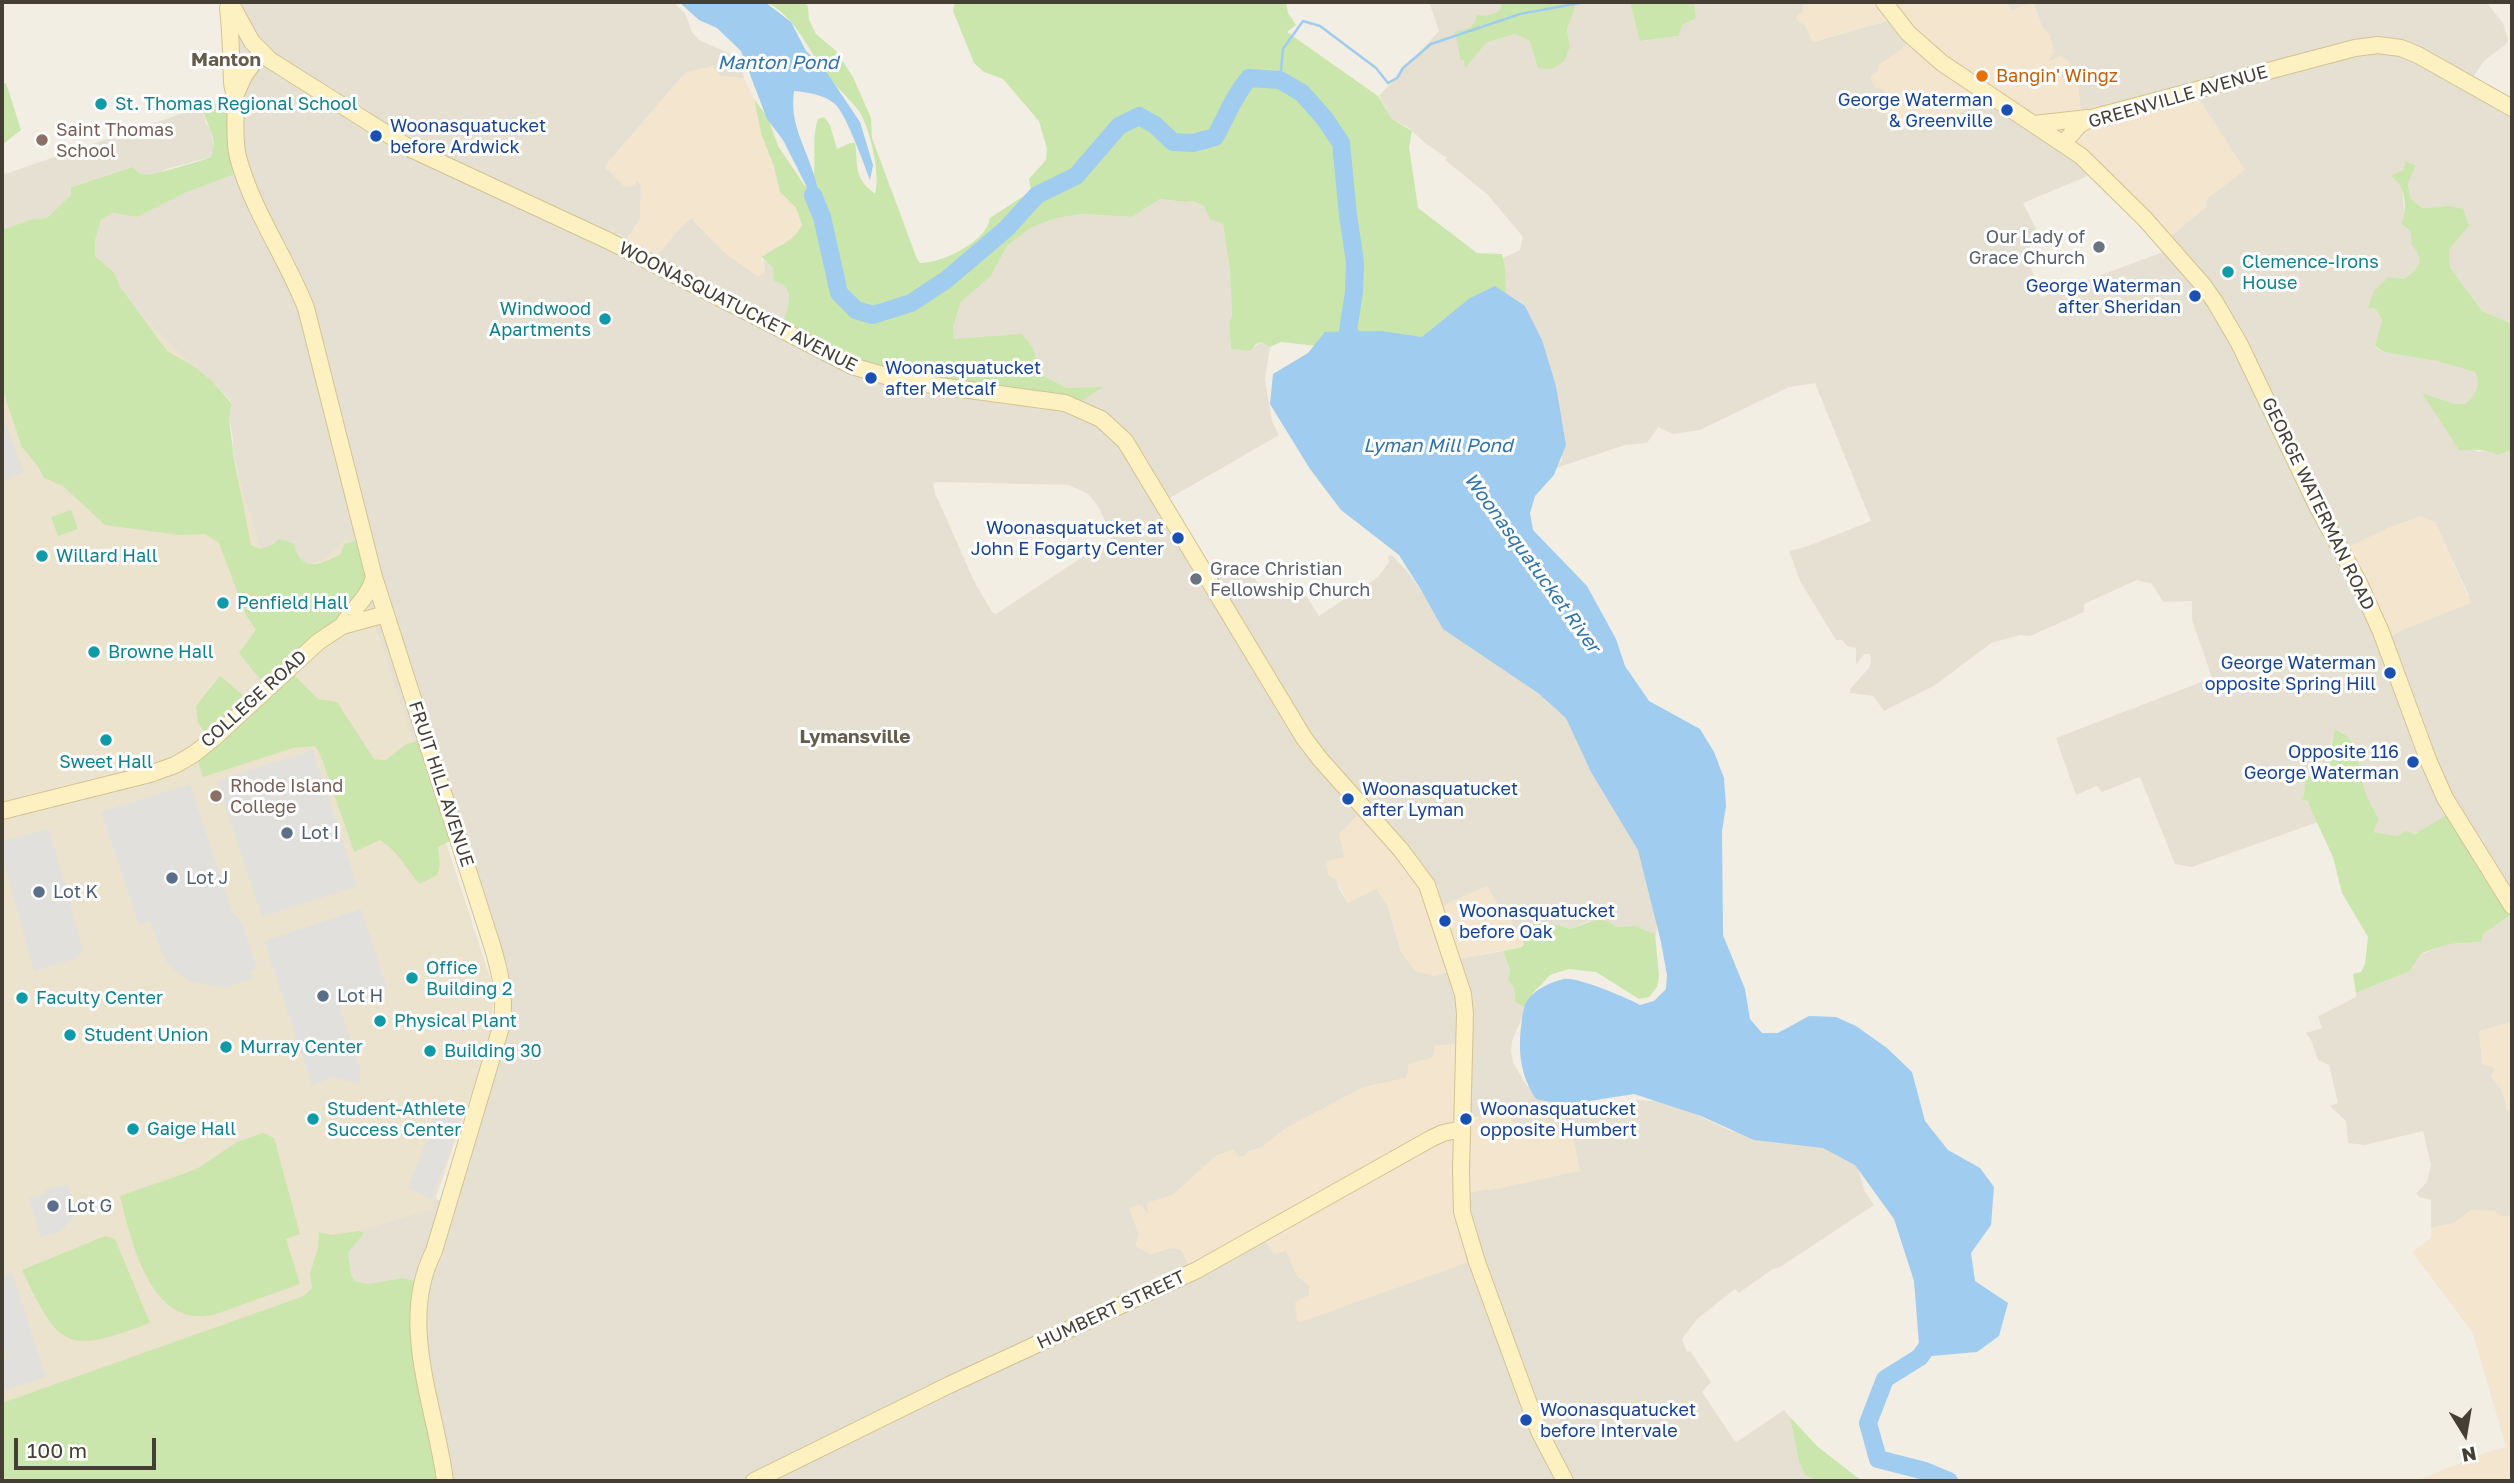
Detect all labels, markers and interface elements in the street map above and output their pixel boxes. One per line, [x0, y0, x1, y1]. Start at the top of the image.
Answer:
district label: Manton [191, 49, 261, 71]
water label: Manton Pond [717, 52, 839, 74]
street label: GREENVILLE AVENUE [2086, 61, 2270, 133]
place label: Bangin' Wingz [1996, 65, 2118, 87]
marker: Bangin' Wingz [1974, 68, 1990, 84]
place label: George Waterman & Greenville [1838, 89, 1993, 132]
place label: St. Thomas Regional School [115, 93, 357, 115]
marker: St. Thomas Regional School [93, 96, 109, 112]
marker: George Waterman & Greenville [1999, 102, 2015, 118]
place label: Woonasquatucket before Ardwick [390, 115, 546, 158]
place label: Saint Thomas School [56, 119, 174, 162]
marker: Woonasquatucket before Ardwick [368, 128, 384, 144]
marker: Saint Thomas School [34, 132, 50, 148]
place label: Our Lady of Grace Church [1969, 226, 2085, 268]
street label: WOONASQUATUCKET AVENUE [615, 237, 861, 377]
marker: Our Lady of Grace Church [2091, 239, 2107, 255]
place label: Clemence-Irons House [2242, 251, 2379, 294]
marker: Clemence-Irons House [2220, 264, 2236, 280]
place label: George Waterman after Sheridan [2026, 275, 2181, 318]
marker: George Waterman after Sheridan [2187, 288, 2203, 304]
place label: Windwood Apartments [489, 298, 591, 340]
marker: Windwood Apartments [597, 311, 613, 327]
place label: Woonasquatucket after Metcalf [885, 357, 1041, 400]
marker: Woonasquatucket after Metcalf [863, 370, 879, 386]
street label: GEORGE WATERMAN ROAD [2257, 394, 2379, 614]
water label: Lyman Mill Pond [1363, 435, 1513, 457]
water label: Woonasquatucket River [1459, 469, 1605, 657]
place label: Woonasquatucket at John E Fogarty Center [971, 517, 1164, 560]
marker: Woonasquatucket at John E Fogarty Center [1170, 530, 1186, 546]
place label: Willard Hall [56, 545, 158, 567]
marker: Willard Hall [34, 548, 50, 564]
place label: Grace Christian Fellowship Church [1210, 558, 1370, 600]
marker: Grace Christian Fellowship Church [1188, 571, 1204, 587]
place label: Penfield Hall [237, 592, 348, 614]
marker: Penfield Hall [215, 595, 231, 611]
place label: Browne Hall [108, 641, 213, 663]
marker: Browne Hall [86, 644, 102, 660]
street label: COLLEGE ROAD [197, 646, 311, 752]
place label: George Waterman opposite Spring Hill [2205, 652, 2376, 694]
marker: George Waterman opposite Spring Hill [2382, 665, 2398, 681]
street label: FRUIT HILL AVENUE [404, 698, 478, 870]
district label: Lymansville [800, 726, 910, 748]
marker: Sweet Hall [98, 732, 114, 748]
place label: Opposite 116 George Waterman [2244, 741, 2399, 784]
place label: Sweet Hall [59, 751, 153, 773]
marker: Opposite 116 George Waterman [2405, 754, 2421, 770]
place label: Rhode Island College [230, 775, 343, 818]
place label: Woonasquatucket after Lyman [1362, 778, 1518, 820]
marker: Rhode Island College [208, 788, 224, 804]
marker: Woonasquatucket after Lyman [1340, 791, 1356, 807]
place label: Lot I [301, 822, 339, 844]
marker: Lot I [279, 825, 295, 841]
place label: Lot J [186, 867, 229, 889]
marker: Lot J [164, 870, 180, 886]
place label: Lot K [53, 881, 98, 903]
marker: Lot K [31, 884, 47, 900]
place label: Woonasquatucket before Oak [1459, 900, 1615, 942]
marker: Woonasquatucket before Oak [1437, 913, 1453, 929]
place label: Office Building 2 [426, 957, 512, 1000]
marker: Office Building 2 [404, 970, 420, 986]
place label: Lot H [337, 985, 383, 1007]
place label: Faculty Center [36, 987, 163, 1009]
marker: Lot H [315, 988, 331, 1004]
marker: Faculty Center [14, 990, 30, 1006]
place label: Physical Plant [394, 1010, 517, 1032]
marker: Physical Plant [372, 1013, 388, 1029]
place label: Student Union [84, 1024, 208, 1046]
marker: Student Union [62, 1027, 78, 1043]
place label: Murray Center [240, 1036, 363, 1058]
marker: Murray Center [218, 1039, 234, 1055]
place label: Building 30 [444, 1040, 542, 1062]
marker: Building 30 [422, 1043, 438, 1059]
place label: Student-Athlete Success Center [327, 1098, 466, 1140]
place label: Woonasquatucket opposite Humbert [1480, 1098, 1637, 1140]
marker: Student-Athlete Success Center [305, 1111, 321, 1127]
marker: Woonasquatucket opposite Humbert [1458, 1111, 1474, 1127]
place label: Gaige Hall [147, 1118, 236, 1140]
marker: Gaige Hall [125, 1121, 141, 1137]
place label: Lot G [67, 1195, 112, 1217]
marker: Lot G [45, 1198, 61, 1214]
street label: HUMBERT STREET [1033, 1266, 1189, 1354]
place label: Woonasquatucket before Intervale [1540, 1399, 1696, 1442]
north arrow [2430, 1399, 2500, 1469]
marker: Woonasquatucket before Intervale [1518, 1412, 1534, 1428]
scale bar [18, 1424, 159, 1468]
text: 100 m [27, 1437, 87, 1463]
text: N [2460, 1442, 2478, 1468]

